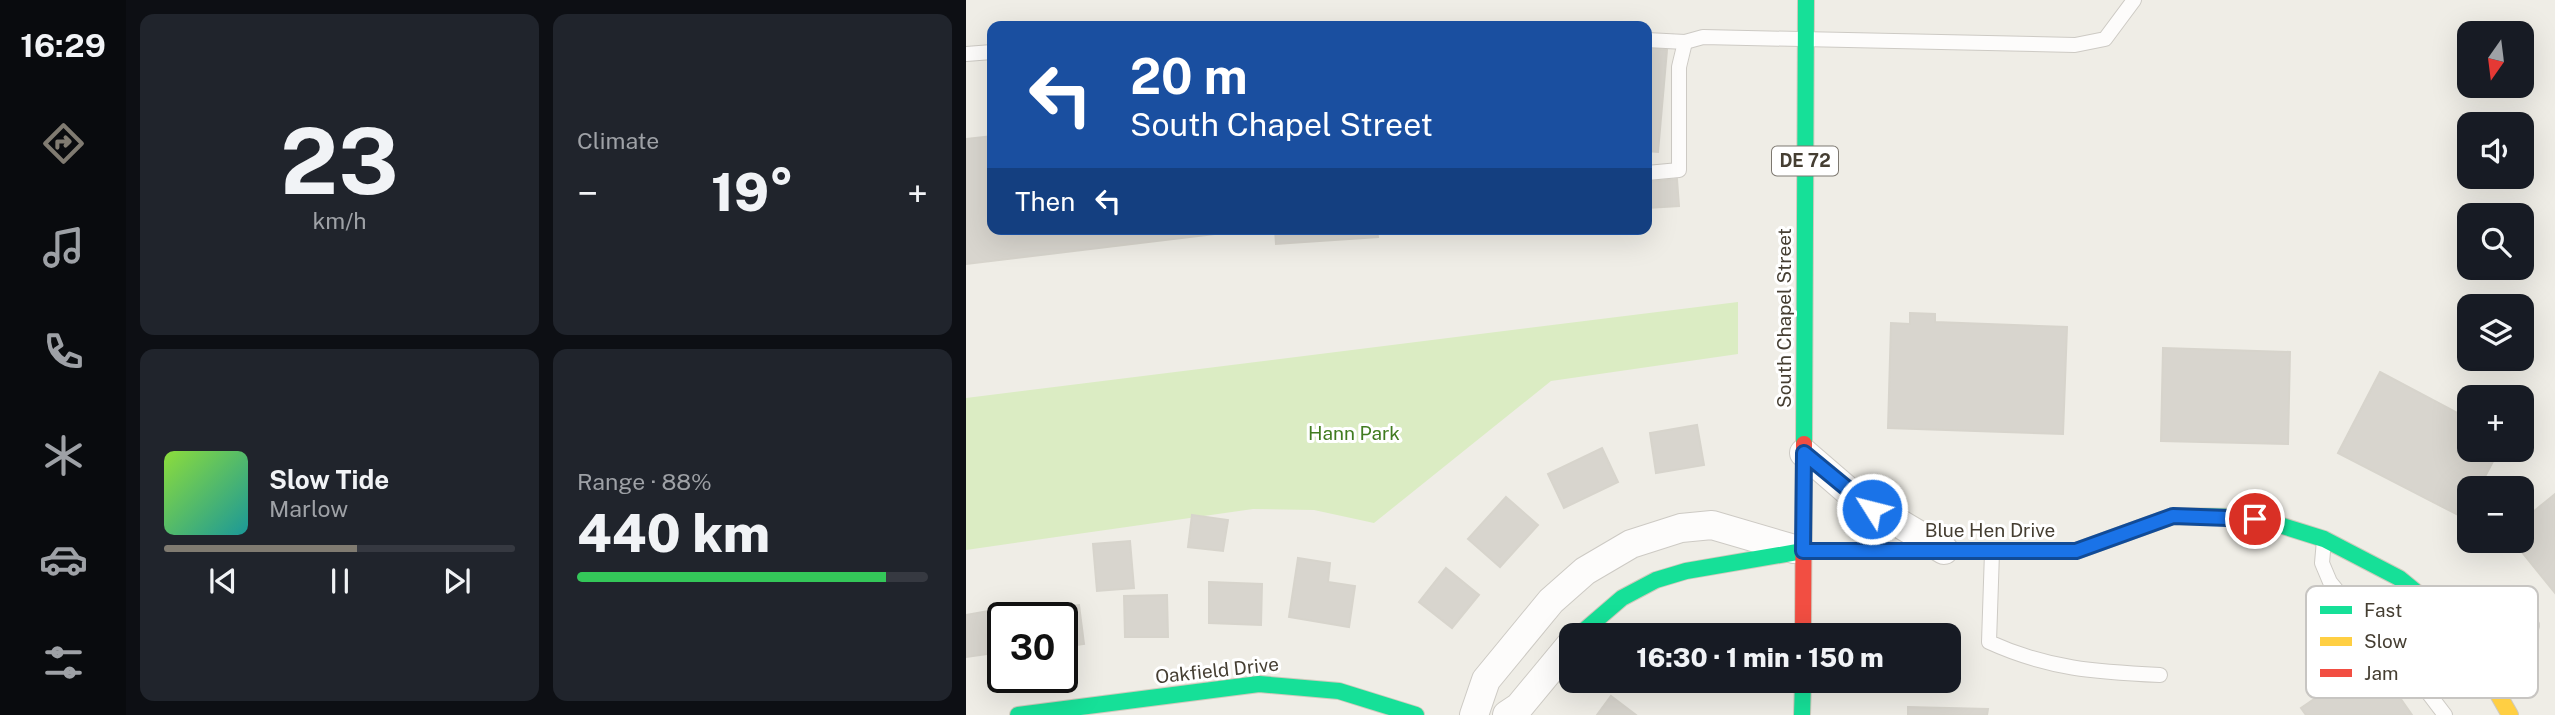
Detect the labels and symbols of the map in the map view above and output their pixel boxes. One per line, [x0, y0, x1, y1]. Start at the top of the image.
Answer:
north arrow [2457, 21, 2534, 98]
road number: DE 72 [1772, 146, 1838, 176]
street label: South Chapel Street [1773, 228, 1795, 408]
park label: Hann Park [1308, 422, 1400, 444]
position arrow [1835, 472, 1909, 546]
pin [2225, 489, 2285, 549]
street label: Blue Hen Drive [1925, 519, 2055, 541]
legend [2306, 586, 2538, 698]
text: Fast [2364, 599, 2402, 621]
speed limit sign: 30 [987, 602, 1078, 693]
text: Slow [2364, 630, 2408, 652]
street label: Oakfield Drive [1154, 653, 1280, 687]
text: Jam [2364, 662, 2398, 684]

